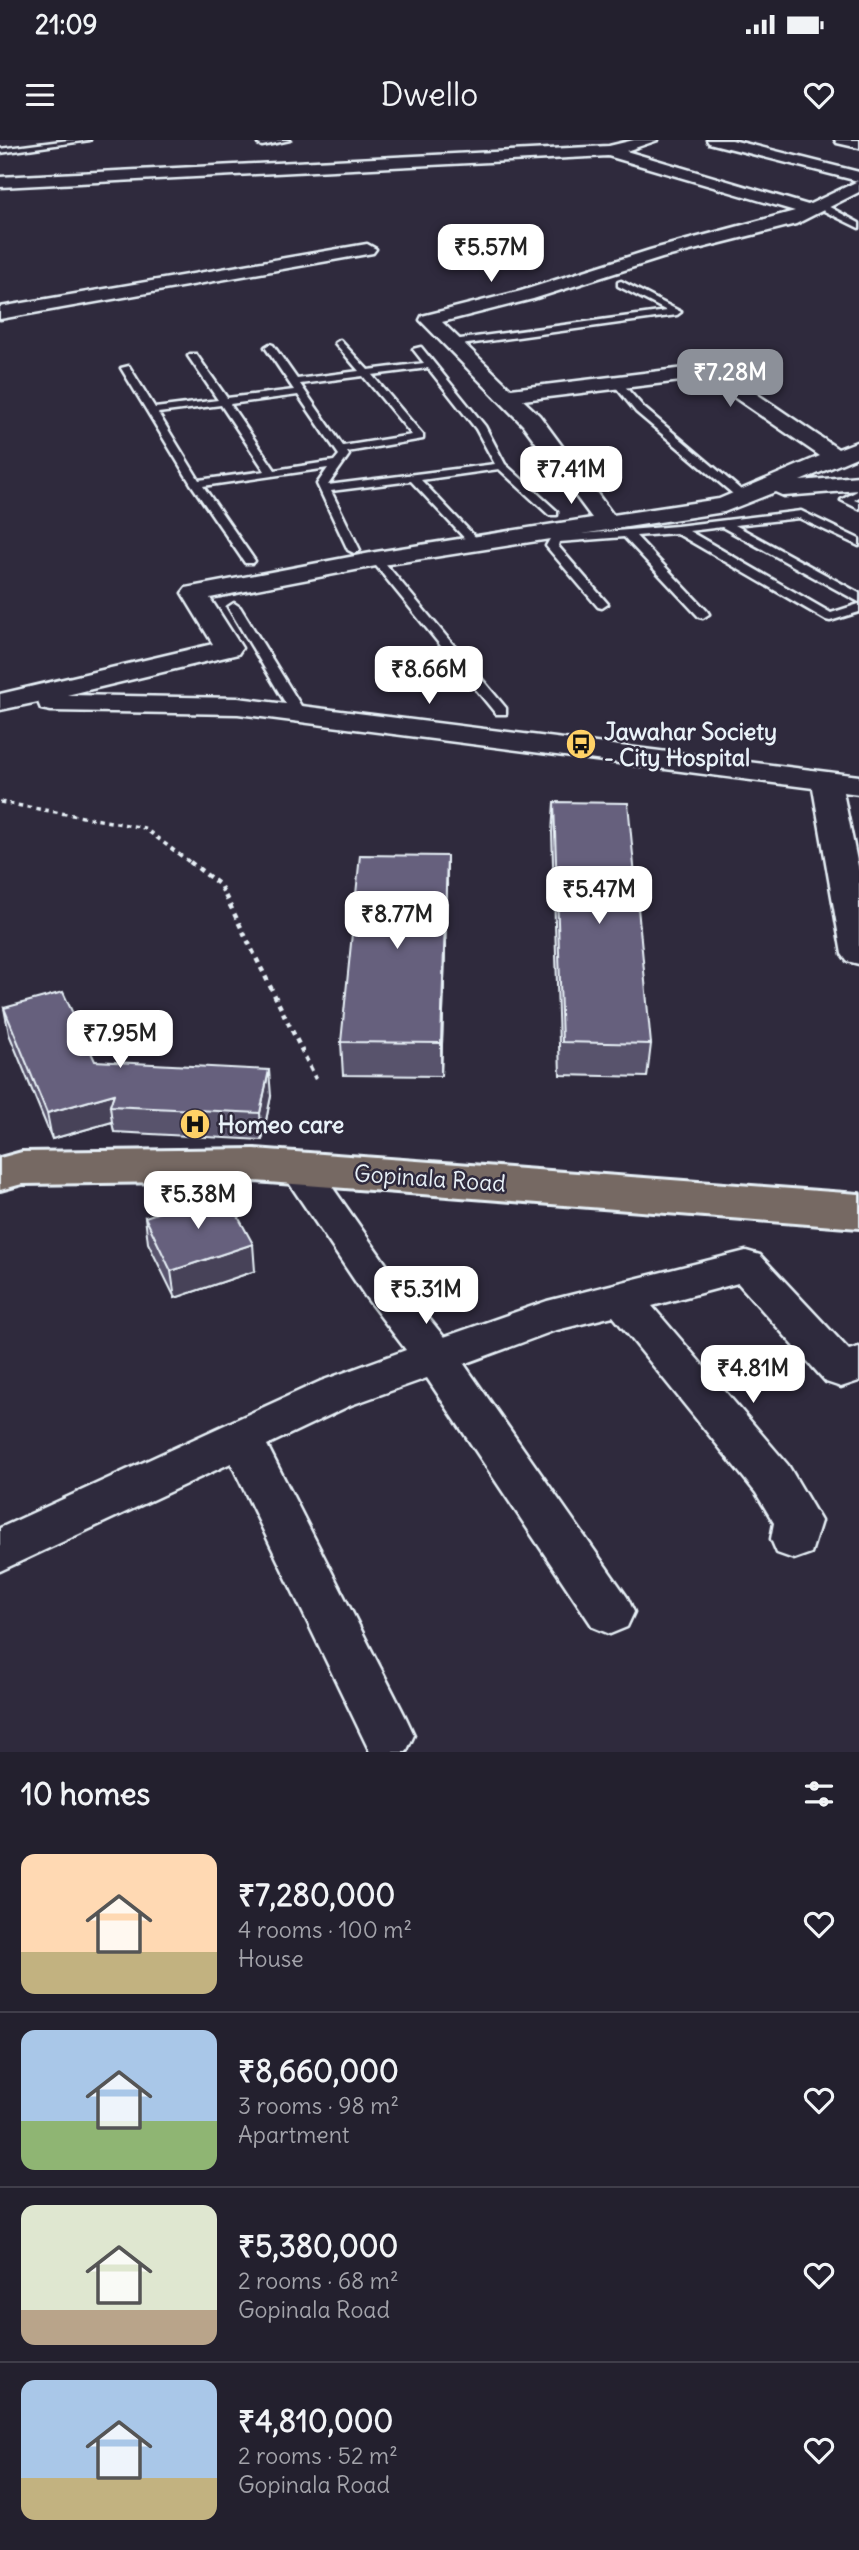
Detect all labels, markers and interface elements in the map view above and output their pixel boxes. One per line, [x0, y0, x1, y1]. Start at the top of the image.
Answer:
text: 21:09 [35, 8, 98, 41]
text: Dwello [381, 74, 478, 115]
icon: menu [21, 76, 59, 114]
icon: heart [800, 76, 838, 114]
pin: ₹5.57M [434, 225, 548, 284]
text: ₹5.57M [454, 232, 528, 261]
pin: ₹7.28M [673, 350, 787, 409]
text: ₹7.28M [693, 357, 767, 386]
pin: ₹7.41M [514, 446, 628, 506]
text: ₹7.41M [536, 454, 606, 483]
pin: ₹8.66M [372, 646, 486, 706]
text: ₹8.66M [391, 654, 467, 683]
place label: Jawahar Society - City Hospital [604, 717, 777, 772]
bus stop icon: Jawahar Society - City Hospital [564, 727, 598, 761]
pin: ₹5.47M [542, 866, 656, 926]
text: ₹5.47M [562, 874, 636, 903]
pin: ₹8.77M [340, 892, 454, 951]
text: ₹8.77M [361, 899, 433, 928]
pin: ₹7.95M [63, 1010, 177, 1070]
text: ₹7.95M [83, 1018, 157, 1047]
hospital icon: Homeo care [178, 1107, 212, 1141]
place label: Homeo care [218, 1110, 344, 1139]
street label: Gopinala Road [353, 1158, 507, 1198]
pin: ₹5.38M [141, 1172, 255, 1231]
text: ₹5.38M [160, 1179, 236, 1208]
pin: ₹5.31M [369, 1266, 483, 1326]
text: ₹5.31M [390, 1274, 462, 1303]
pin: ₹4.81M [696, 1346, 810, 1405]
text: ₹4.81M [717, 1353, 789, 1382]
text: 10 homes [21, 1775, 150, 1813]
icon: filters [800, 1775, 838, 1813]
text: ₹7,280,000 [238, 1876, 395, 1914]
icon: home [77, 1882, 161, 1966]
icon: heart [800, 1905, 838, 1943]
text: 4 rooms · 100 m² [238, 1915, 412, 1944]
text: House [238, 1944, 304, 1973]
text: ₹8,660,000 [238, 2052, 399, 2090]
icon: home [77, 2058, 161, 2142]
icon: heart [800, 2081, 838, 2119]
text: 3 rooms · 98 m² [238, 2091, 399, 2120]
text: Apartment [238, 2120, 350, 2149]
text: ₹5,380,000 [238, 2227, 398, 2265]
icon: home [77, 2233, 161, 2317]
icon: heart [800, 2256, 838, 2294]
text: 2 rooms · 68 m² [238, 2266, 399, 2295]
text: Gopinala Road [238, 2295, 390, 2324]
text: ₹4,810,000 [238, 2402, 393, 2440]
icon: home [77, 2408, 161, 2492]
icon: heart [800, 2431, 838, 2469]
text: 2 rooms · 52 m² [238, 2441, 398, 2470]
text: Gopinala Road [238, 2470, 390, 2499]

